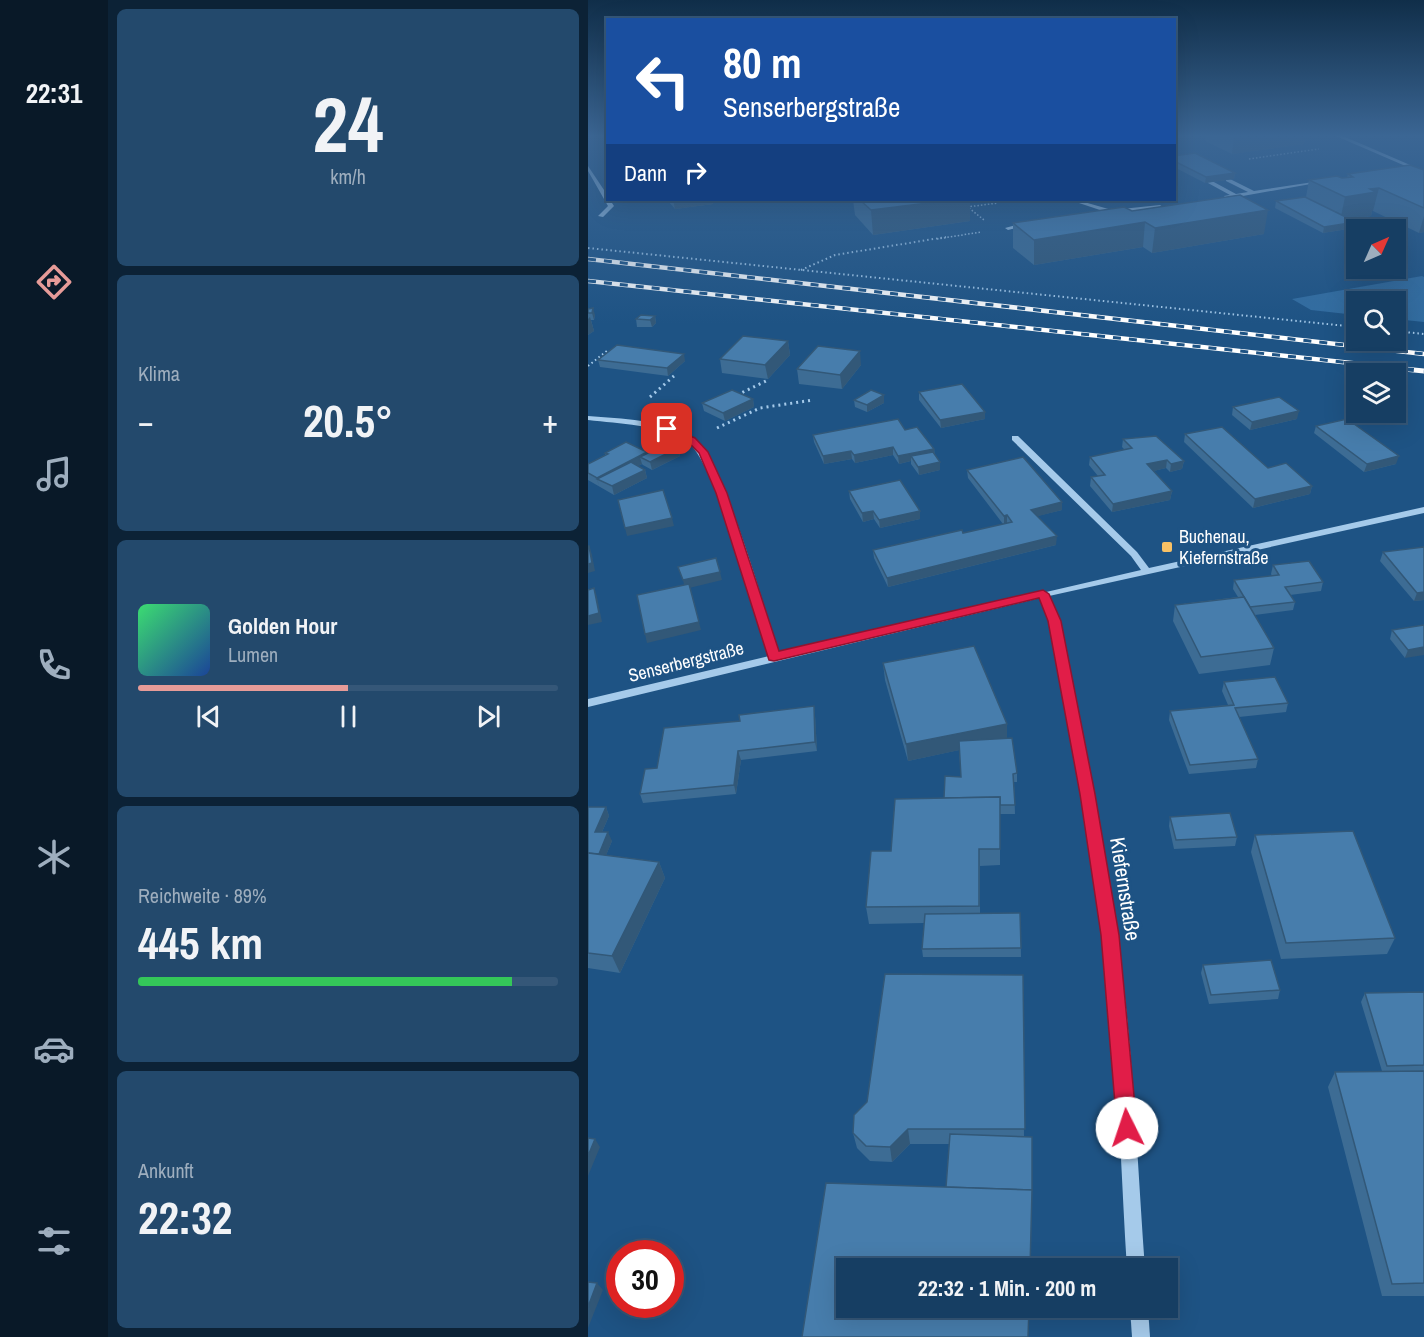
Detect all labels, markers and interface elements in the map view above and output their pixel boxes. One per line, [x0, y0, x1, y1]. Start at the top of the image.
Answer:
text: 80 m [723, 35, 802, 91]
icon: left [624, 42, 702, 120]
text: 24 [312, 71, 384, 176]
text: 22:31 [26, 75, 82, 111]
text: Senserbergstraße [723, 89, 900, 125]
icon: right [679, 156, 712, 189]
text: Dann [624, 158, 667, 188]
text: km/h [330, 163, 366, 190]
north arrow [1346, 219, 1406, 279]
map controls [1346, 219, 1406, 423]
icon: directions [33, 261, 75, 303]
button: search [1346, 291, 1406, 351]
text: Klima [138, 360, 180, 387]
button: layers [1346, 363, 1406, 423]
text: 20.5° [303, 390, 393, 451]
text: − [138, 399, 154, 443]
text: + [542, 399, 558, 443]
pin [641, 403, 692, 454]
icon: arrive [650, 412, 683, 445]
icon: music [33, 453, 75, 495]
place label: Buchenau, Kiefernstraße [1179, 524, 1268, 570]
marker: Buchenau, Kiefernstraße [1160, 540, 1174, 554]
text: Golden Hour [228, 611, 337, 641]
street label: Senserbergstraße [626, 635, 746, 688]
text: Lumen [228, 641, 278, 668]
icon: phone [33, 644, 75, 686]
icon: previous [192, 700, 225, 733]
icon: pause [332, 700, 365, 733]
icon: next [472, 700, 505, 733]
street label: Kiefernstraße [1103, 835, 1148, 943]
icon: climate [33, 836, 75, 878]
text: Reichweite · 89% [138, 882, 267, 909]
text: 445 km [138, 912, 263, 973]
icon: car [33, 1028, 75, 1070]
position arrow [1095, 1096, 1159, 1160]
text: Ankunft [138, 1157, 194, 1184]
text: 22:32 [138, 1187, 232, 1248]
icon: filters [33, 1220, 75, 1262]
speed limit sign: 30 [606, 1240, 684, 1318]
text: 22:32 · 1 Min. · 200 m [918, 1273, 1096, 1303]

